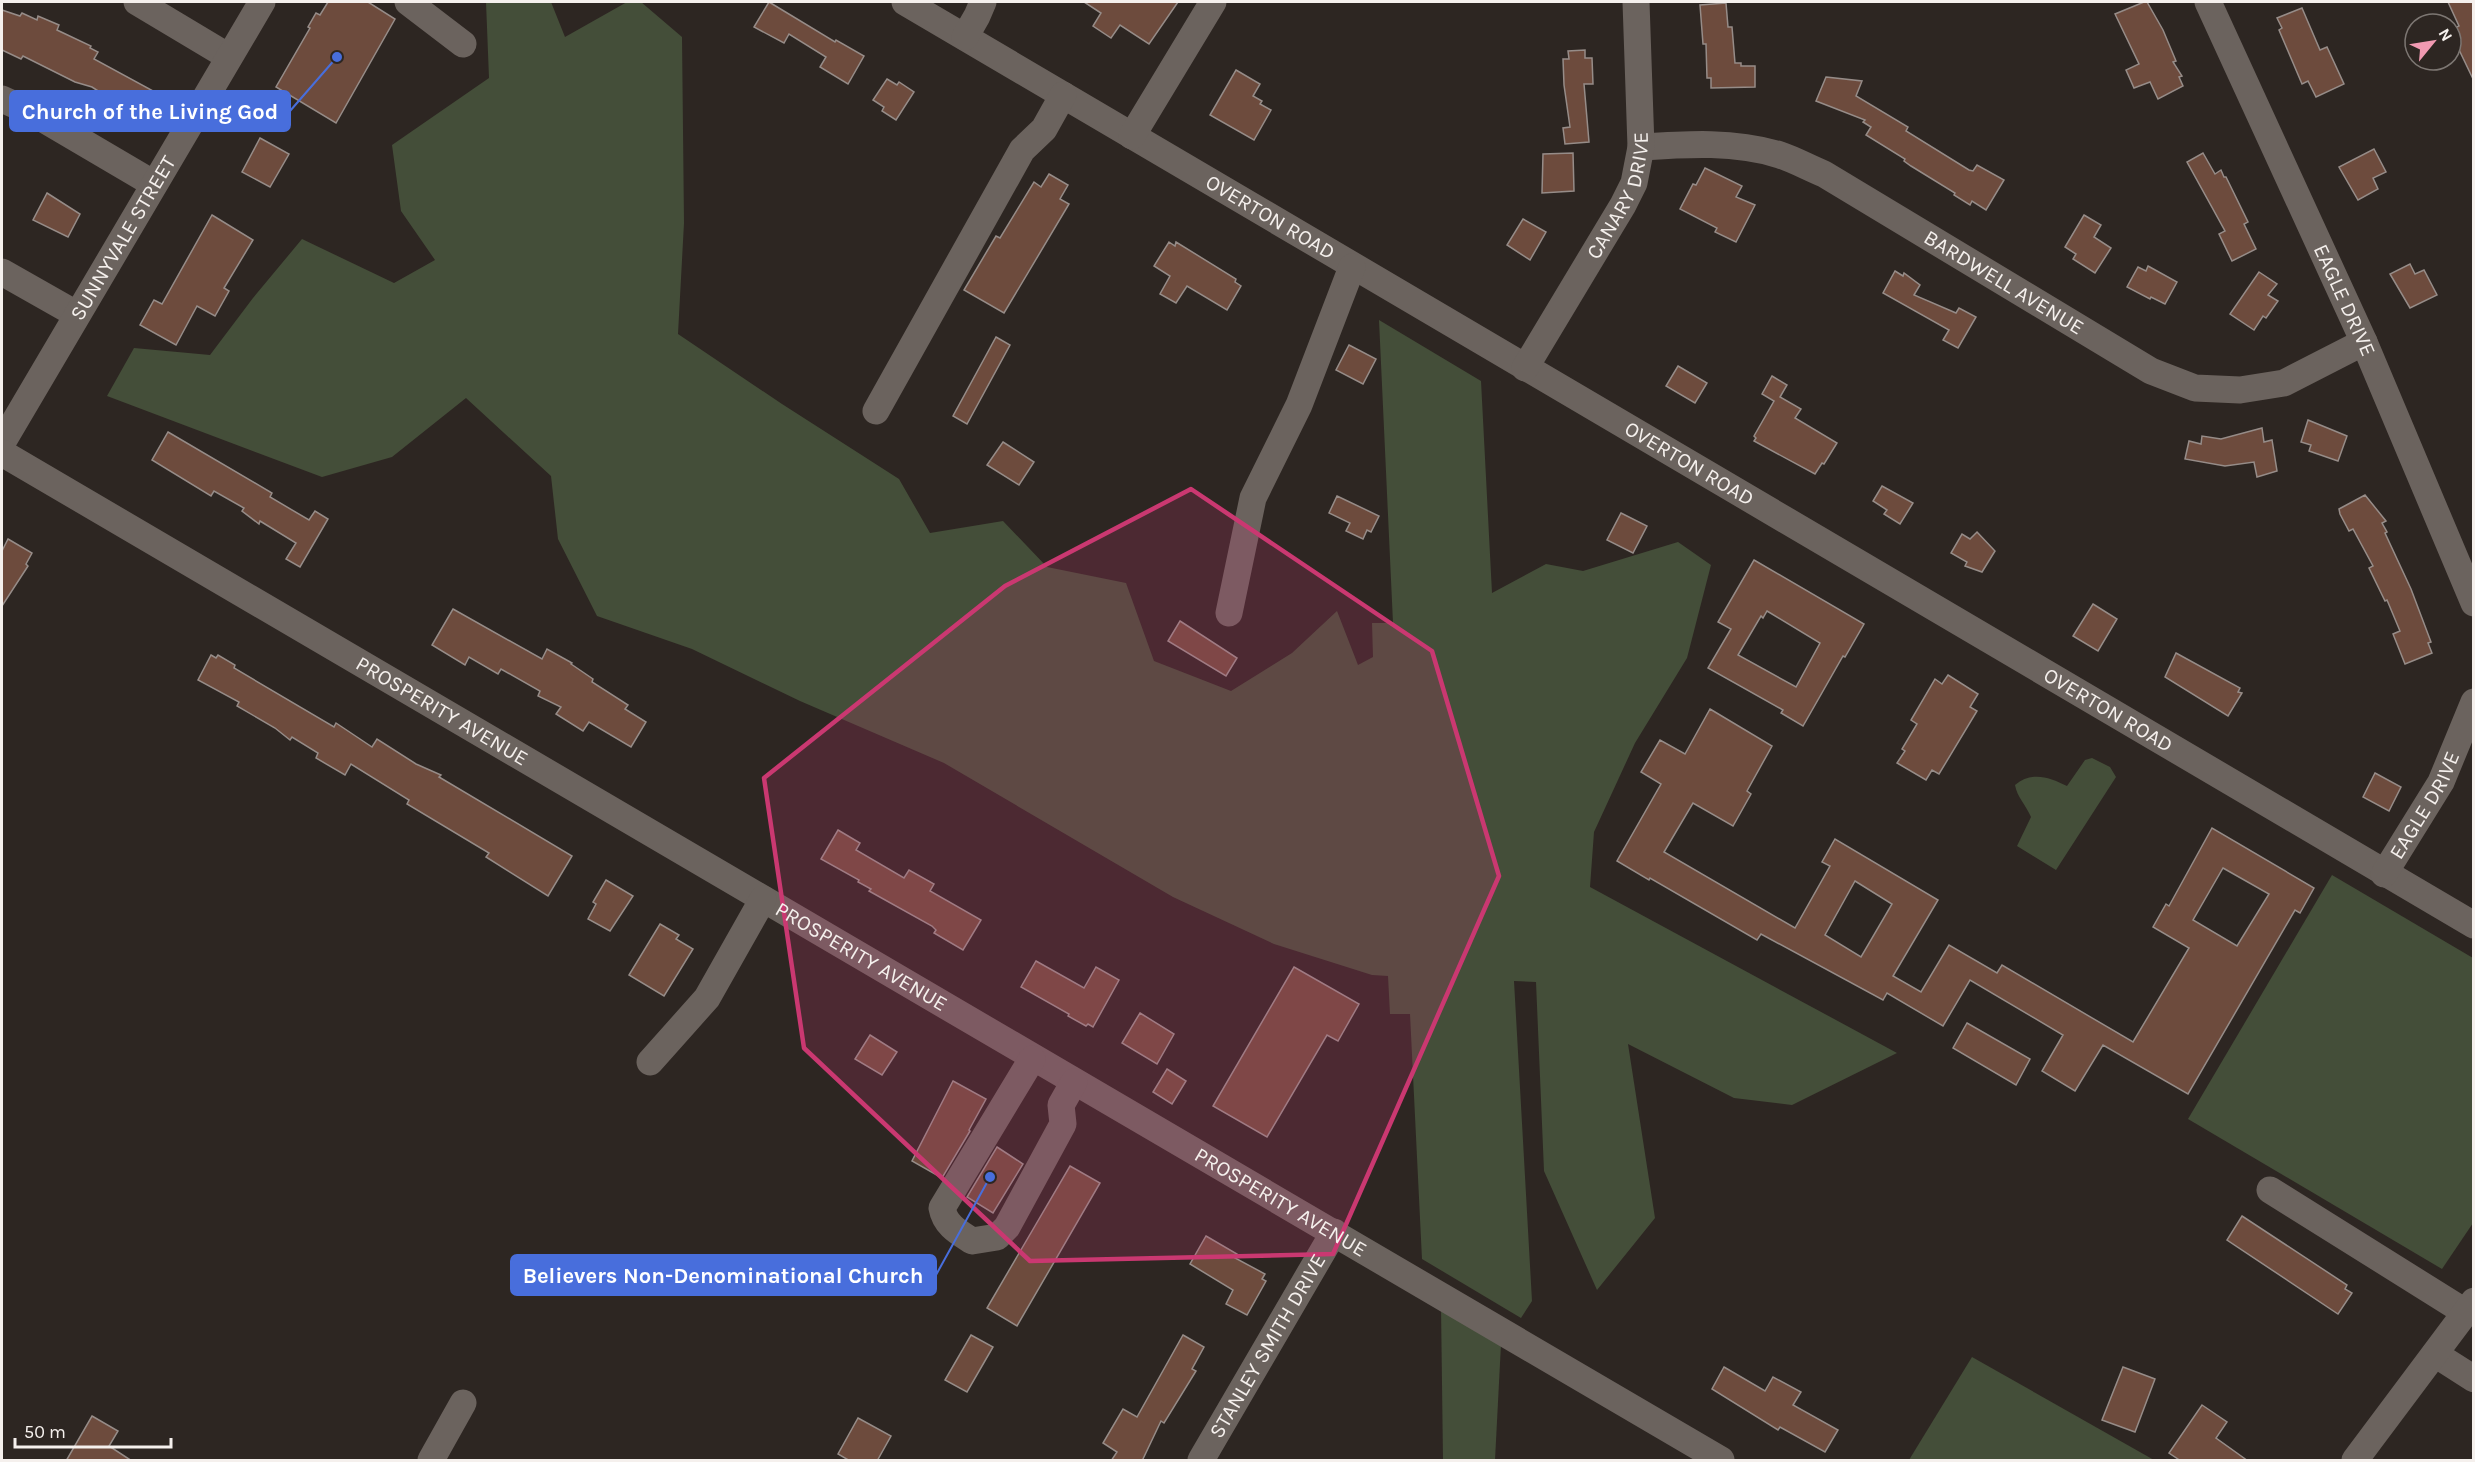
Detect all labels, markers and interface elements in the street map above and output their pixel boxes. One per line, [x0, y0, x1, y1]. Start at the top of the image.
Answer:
north arrow [2403, 12, 2463, 72]
text: N [2434, 25, 2457, 44]
callout: Church of the Living God [10, 91, 290, 131]
text: Church of the Living God [22, 99, 278, 125]
street label: CANARY DRIVE [1581, 132, 1653, 263]
street label: SUNNYVALE STREET [65, 151, 181, 325]
street label: OVERTON ROAD [1202, 170, 1339, 264]
street label: BARDWELL AVENUE [1920, 225, 2088, 340]
street label: EAGLE DRIVE [2309, 240, 2381, 360]
street label: OVERTON ROAD [1620, 416, 1758, 511]
street label: PROSPERITY AVENUE [352, 651, 532, 770]
street label: OVERTON ROAD [2039, 663, 2177, 757]
street label: EAGLE DRIVE [2384, 748, 2464, 863]
street label: PROSPERITY AVENUE [771, 897, 952, 1016]
street label: PROSPERITY AVENUE [1191, 1142, 1371, 1262]
street label: STANLEY SMITH DRIVE [1204, 1250, 1331, 1442]
callout: Believers Non-Denominational Church [511, 1255, 936, 1295]
text: Believers Non-Denominational Church [523, 1263, 923, 1289]
scale bar [15, 1411, 171, 1449]
text: 50 m [24, 1421, 66, 1443]

